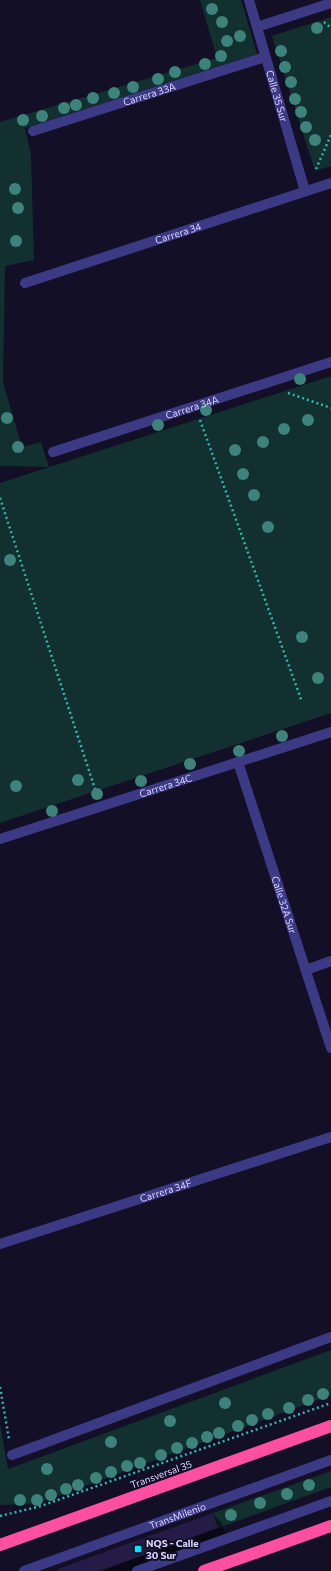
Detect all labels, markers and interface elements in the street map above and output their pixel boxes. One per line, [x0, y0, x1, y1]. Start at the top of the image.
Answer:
street label: Calle 35 Sur [264, 69, 290, 123]
street label: Carrera 33A [122, 80, 177, 108]
street label: Carrera 34 [153, 220, 203, 246]
street label: Carrera 34A [164, 393, 220, 421]
street label: Carrera 34C [138, 771, 194, 800]
street label: Calle 32A Sur [269, 874, 299, 935]
street label: Carrera 34F [138, 1176, 193, 1204]
street label: Transversal 35 [129, 1457, 194, 1491]
street label: TransMilenio [147, 1500, 207, 1531]
place label: NQS - Calle 30 Sur [146, 1537, 199, 1561]
marker: NQS - Calle 30 Sur [133, 1544, 143, 1554]

